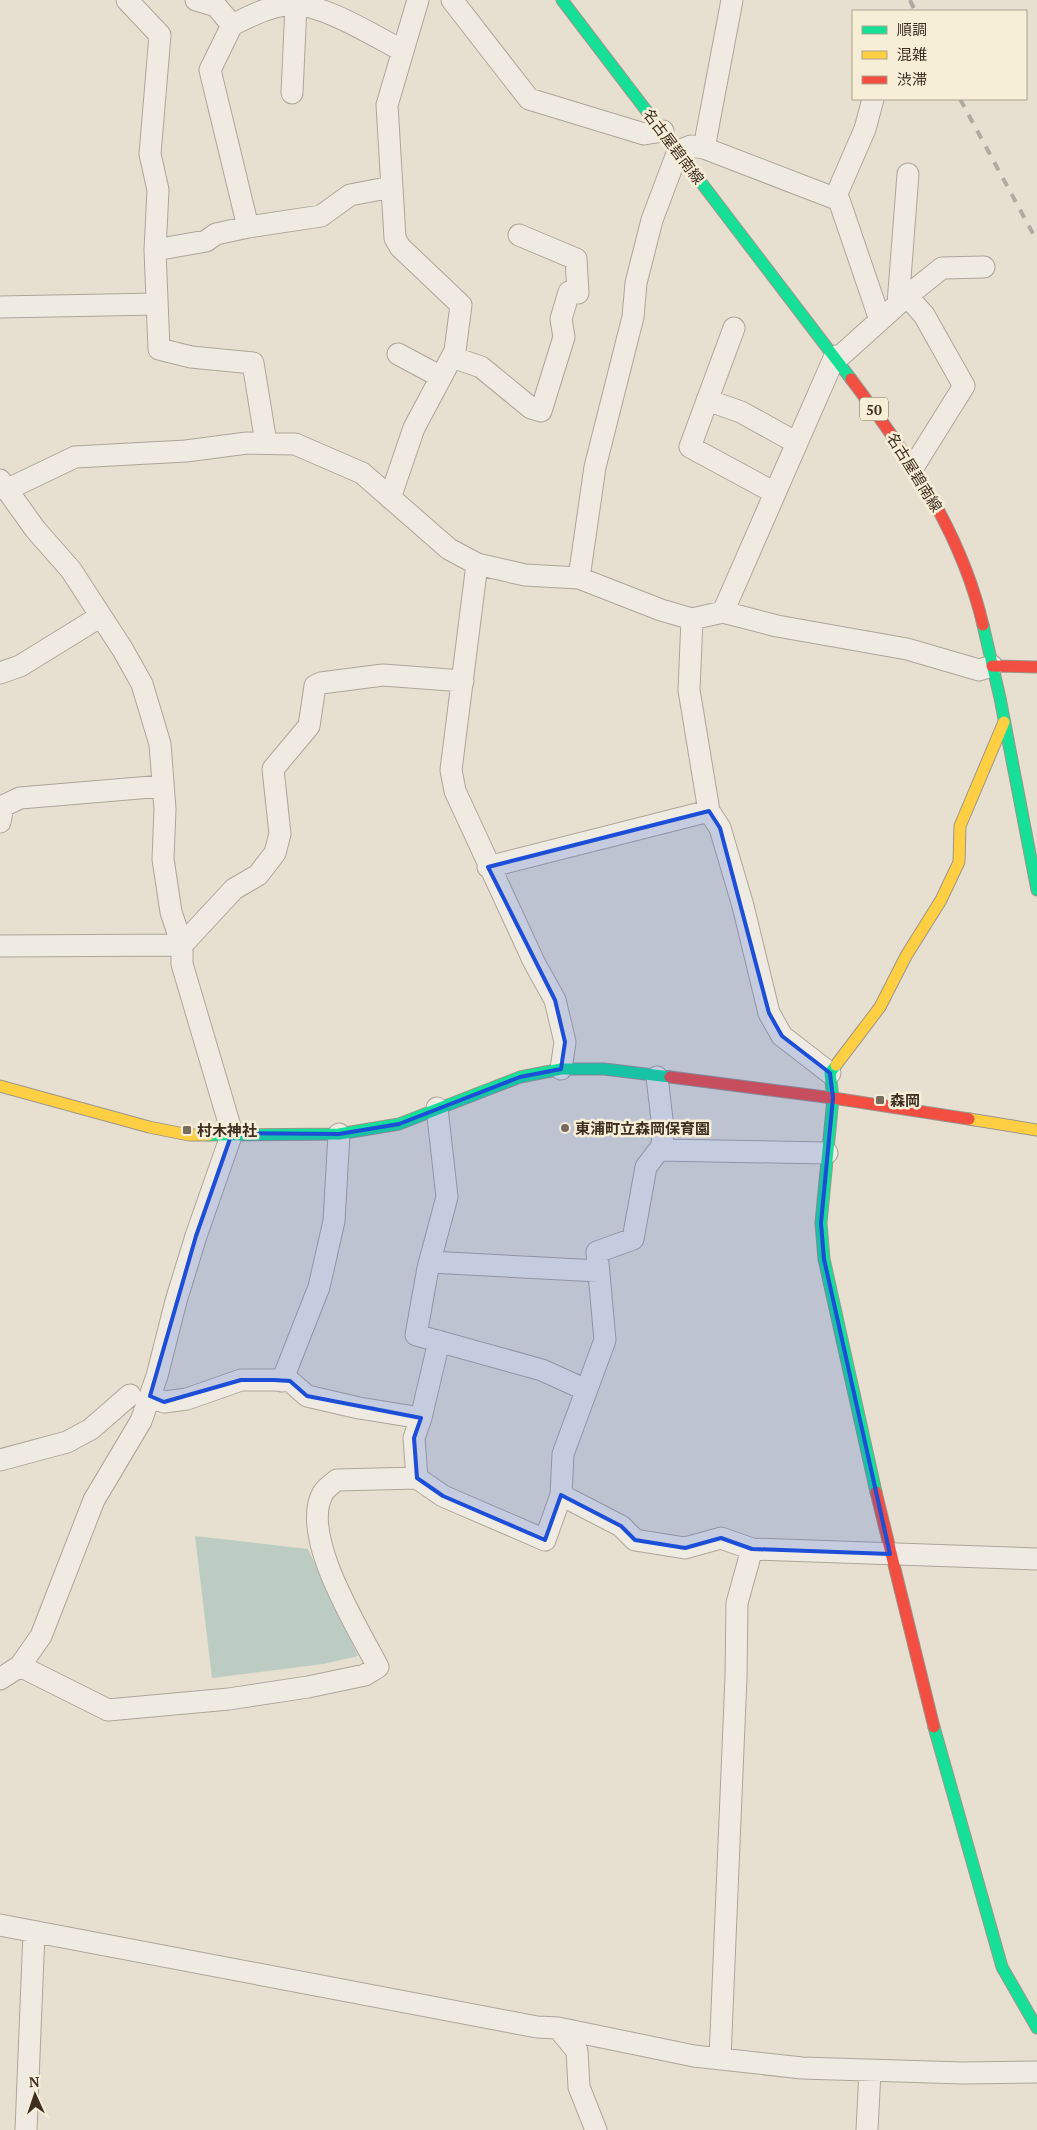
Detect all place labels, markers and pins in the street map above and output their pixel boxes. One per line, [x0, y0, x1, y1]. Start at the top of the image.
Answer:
place label: 森岡 [890, 1090, 920, 1110]
marker: 森岡 [874, 1094, 886, 1106]
place label: 東浦町立森岡保育園 [575, 1118, 710, 1138]
place label: 村木神社 [197, 1120, 257, 1140]
marker: 東浦町立森岡保育園 [559, 1122, 571, 1134]
marker: 村木神社 [181, 1124, 193, 1136]

